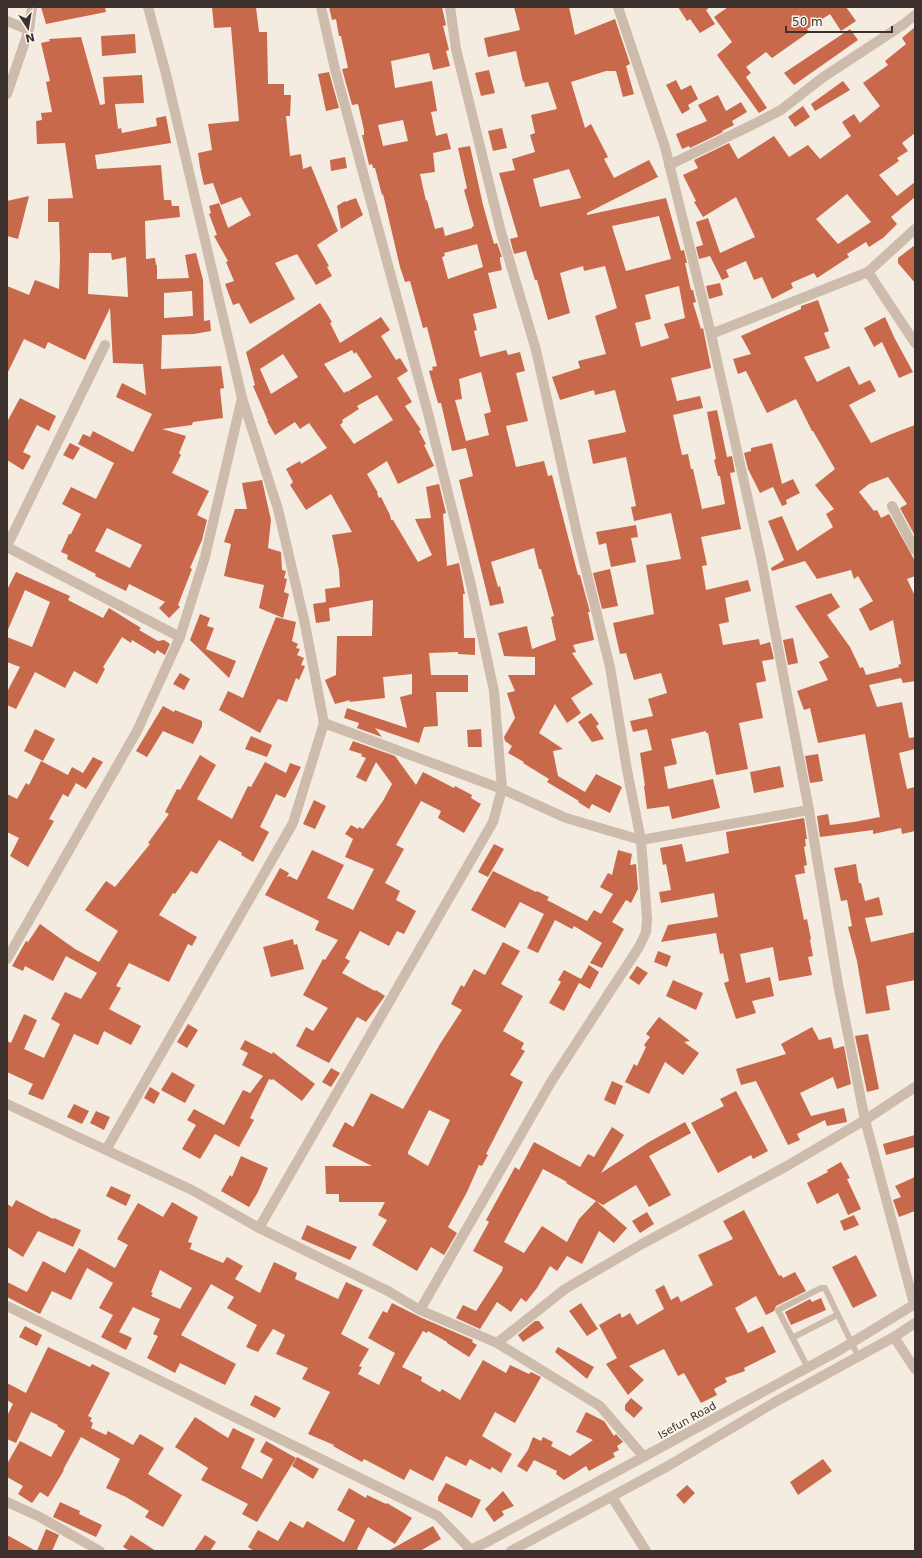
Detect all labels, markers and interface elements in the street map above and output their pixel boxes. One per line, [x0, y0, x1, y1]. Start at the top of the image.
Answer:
north arrow [8, 8, 48, 48]
scale bar [786, 8, 892, 34]
text: 50 m [792, 15, 823, 29]
text: N [24, 30, 36, 45]
street label: Isefun Road [656, 1399, 719, 1442]

